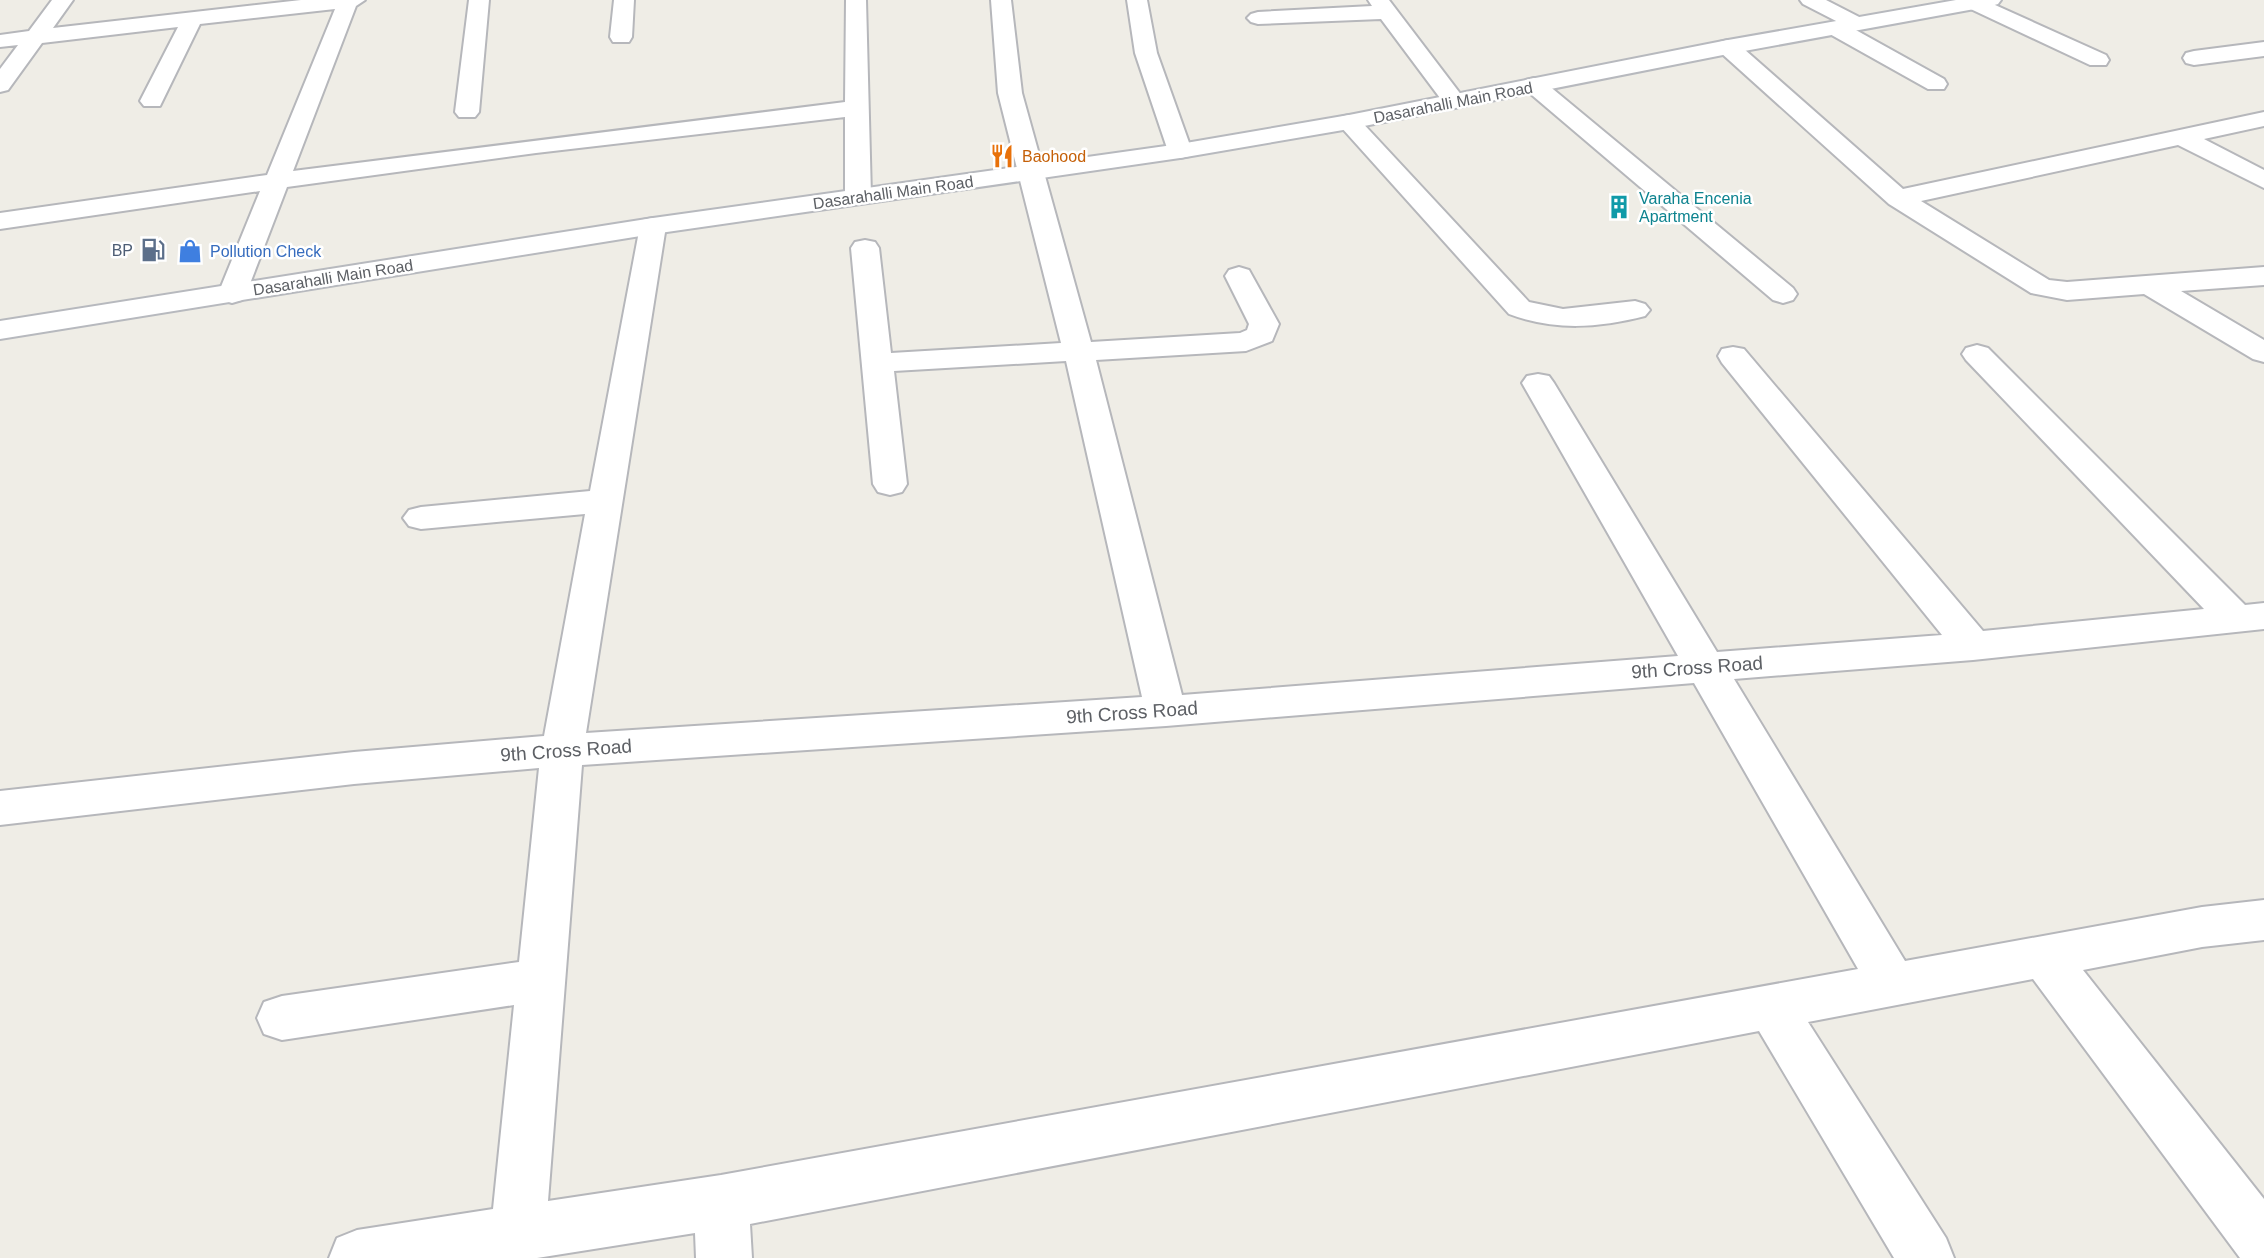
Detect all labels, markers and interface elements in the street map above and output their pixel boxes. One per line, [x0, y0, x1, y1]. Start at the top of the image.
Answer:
street label: Dasarahalli Main Road [1372, 79, 1534, 126]
restaurant icon: Baohood [988, 142, 1016, 170]
place label: Baohood [1022, 148, 1086, 165]
street label: Dasarahalli Main Road [812, 173, 974, 212]
place label: Varaha Encenia Apartment [1639, 190, 1752, 225]
building icon: Varaha Encenia Apartment [1605, 193, 1633, 221]
fuel station icon: BP [139, 236, 167, 264]
shop icon: Pollution Check [176, 237, 204, 265]
place label: BP [112, 242, 133, 259]
place label: Pollution Check [210, 243, 322, 260]
street label: Dasarahalli Main Road [252, 256, 414, 299]
street label: 9th Cross Road [1630, 652, 1764, 683]
street label: 9th Cross Road [1065, 697, 1199, 728]
street label: 9th Cross Road [499, 735, 633, 766]

